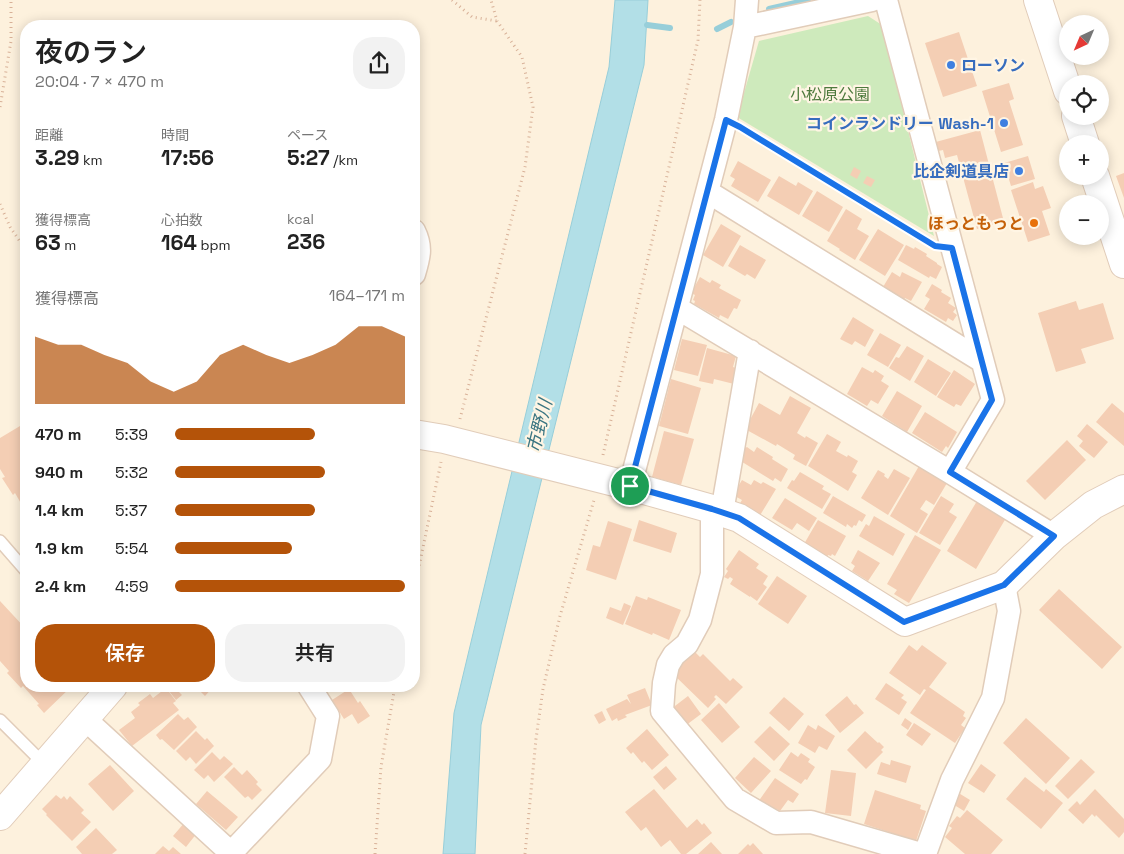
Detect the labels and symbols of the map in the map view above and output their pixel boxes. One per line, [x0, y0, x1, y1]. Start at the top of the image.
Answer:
north arrow [1059, 15, 1109, 65]
place label: ローソン [961, 55, 1025, 76]
marker: ローソン [945, 59, 957, 71]
park label: 小松原公園 [790, 84, 870, 105]
place label: コインランドリー Wash-1 [806, 113, 994, 134]
marker: コインランドリー Wash-1 [998, 117, 1010, 129]
place label: 比企剣道具店 [913, 161, 1009, 182]
marker: 比企剣道具店 [1013, 165, 1025, 177]
place label: ほっともっと [928, 213, 1024, 234]
marker: ほっともっと [1028, 217, 1040, 229]
water label: 市野川 [521, 395, 557, 455]
pin [609, 465, 651, 507]

